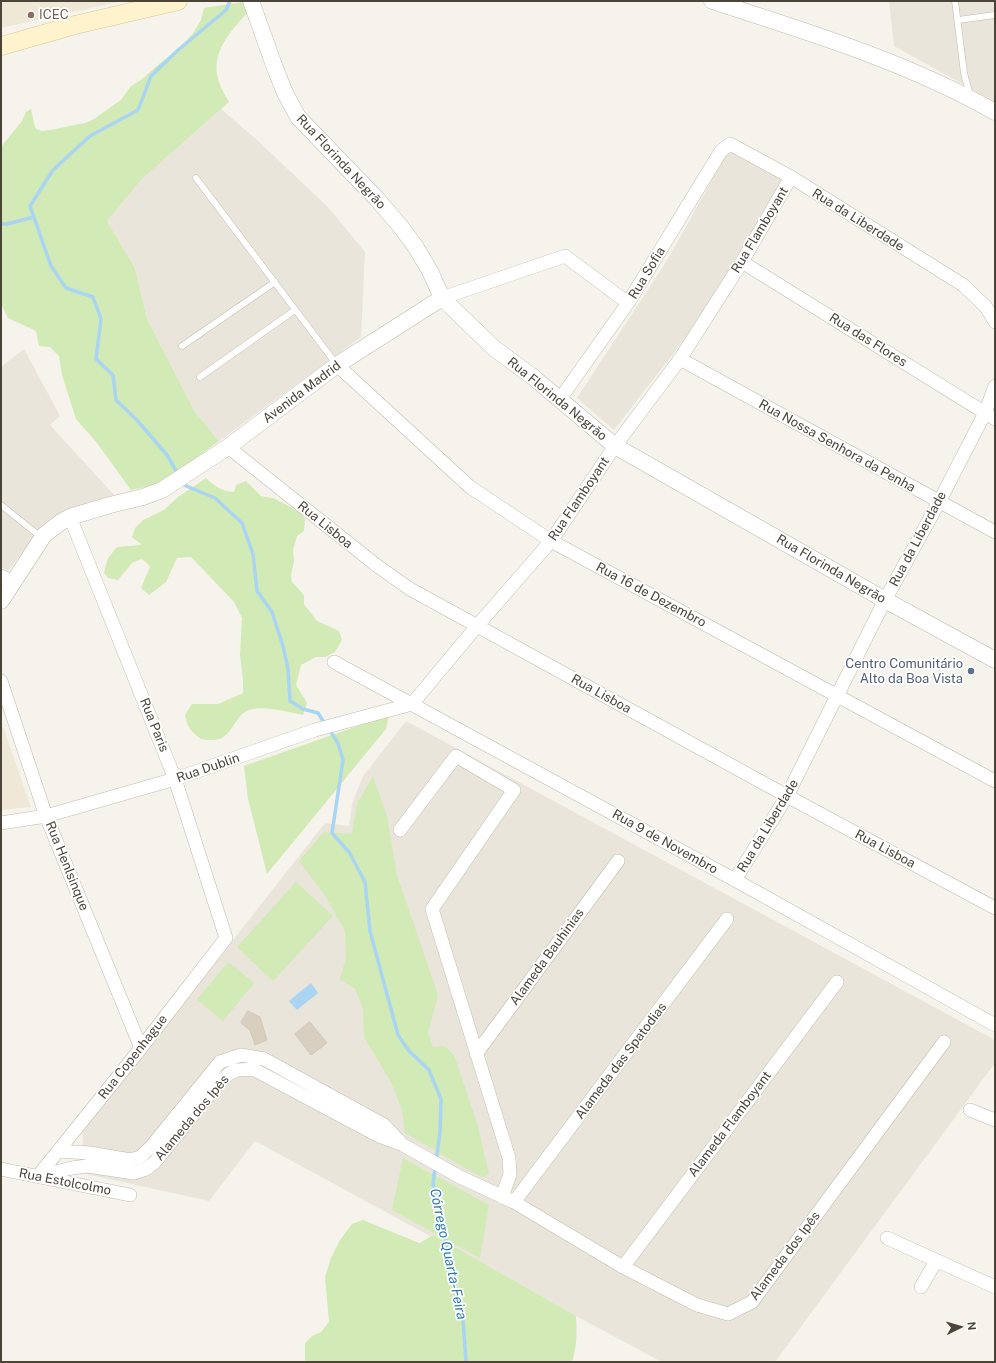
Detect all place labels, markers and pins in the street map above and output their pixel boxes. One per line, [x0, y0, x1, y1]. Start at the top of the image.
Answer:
place label: ICEC [39, 7, 69, 23]
marker: ICEC [26, 10, 36, 20]
place label: Centro Comunitário Alto da Boa Vista [845, 656, 963, 687]
marker: Centro Comunitário Alto da Boa Vista [966, 666, 976, 676]

